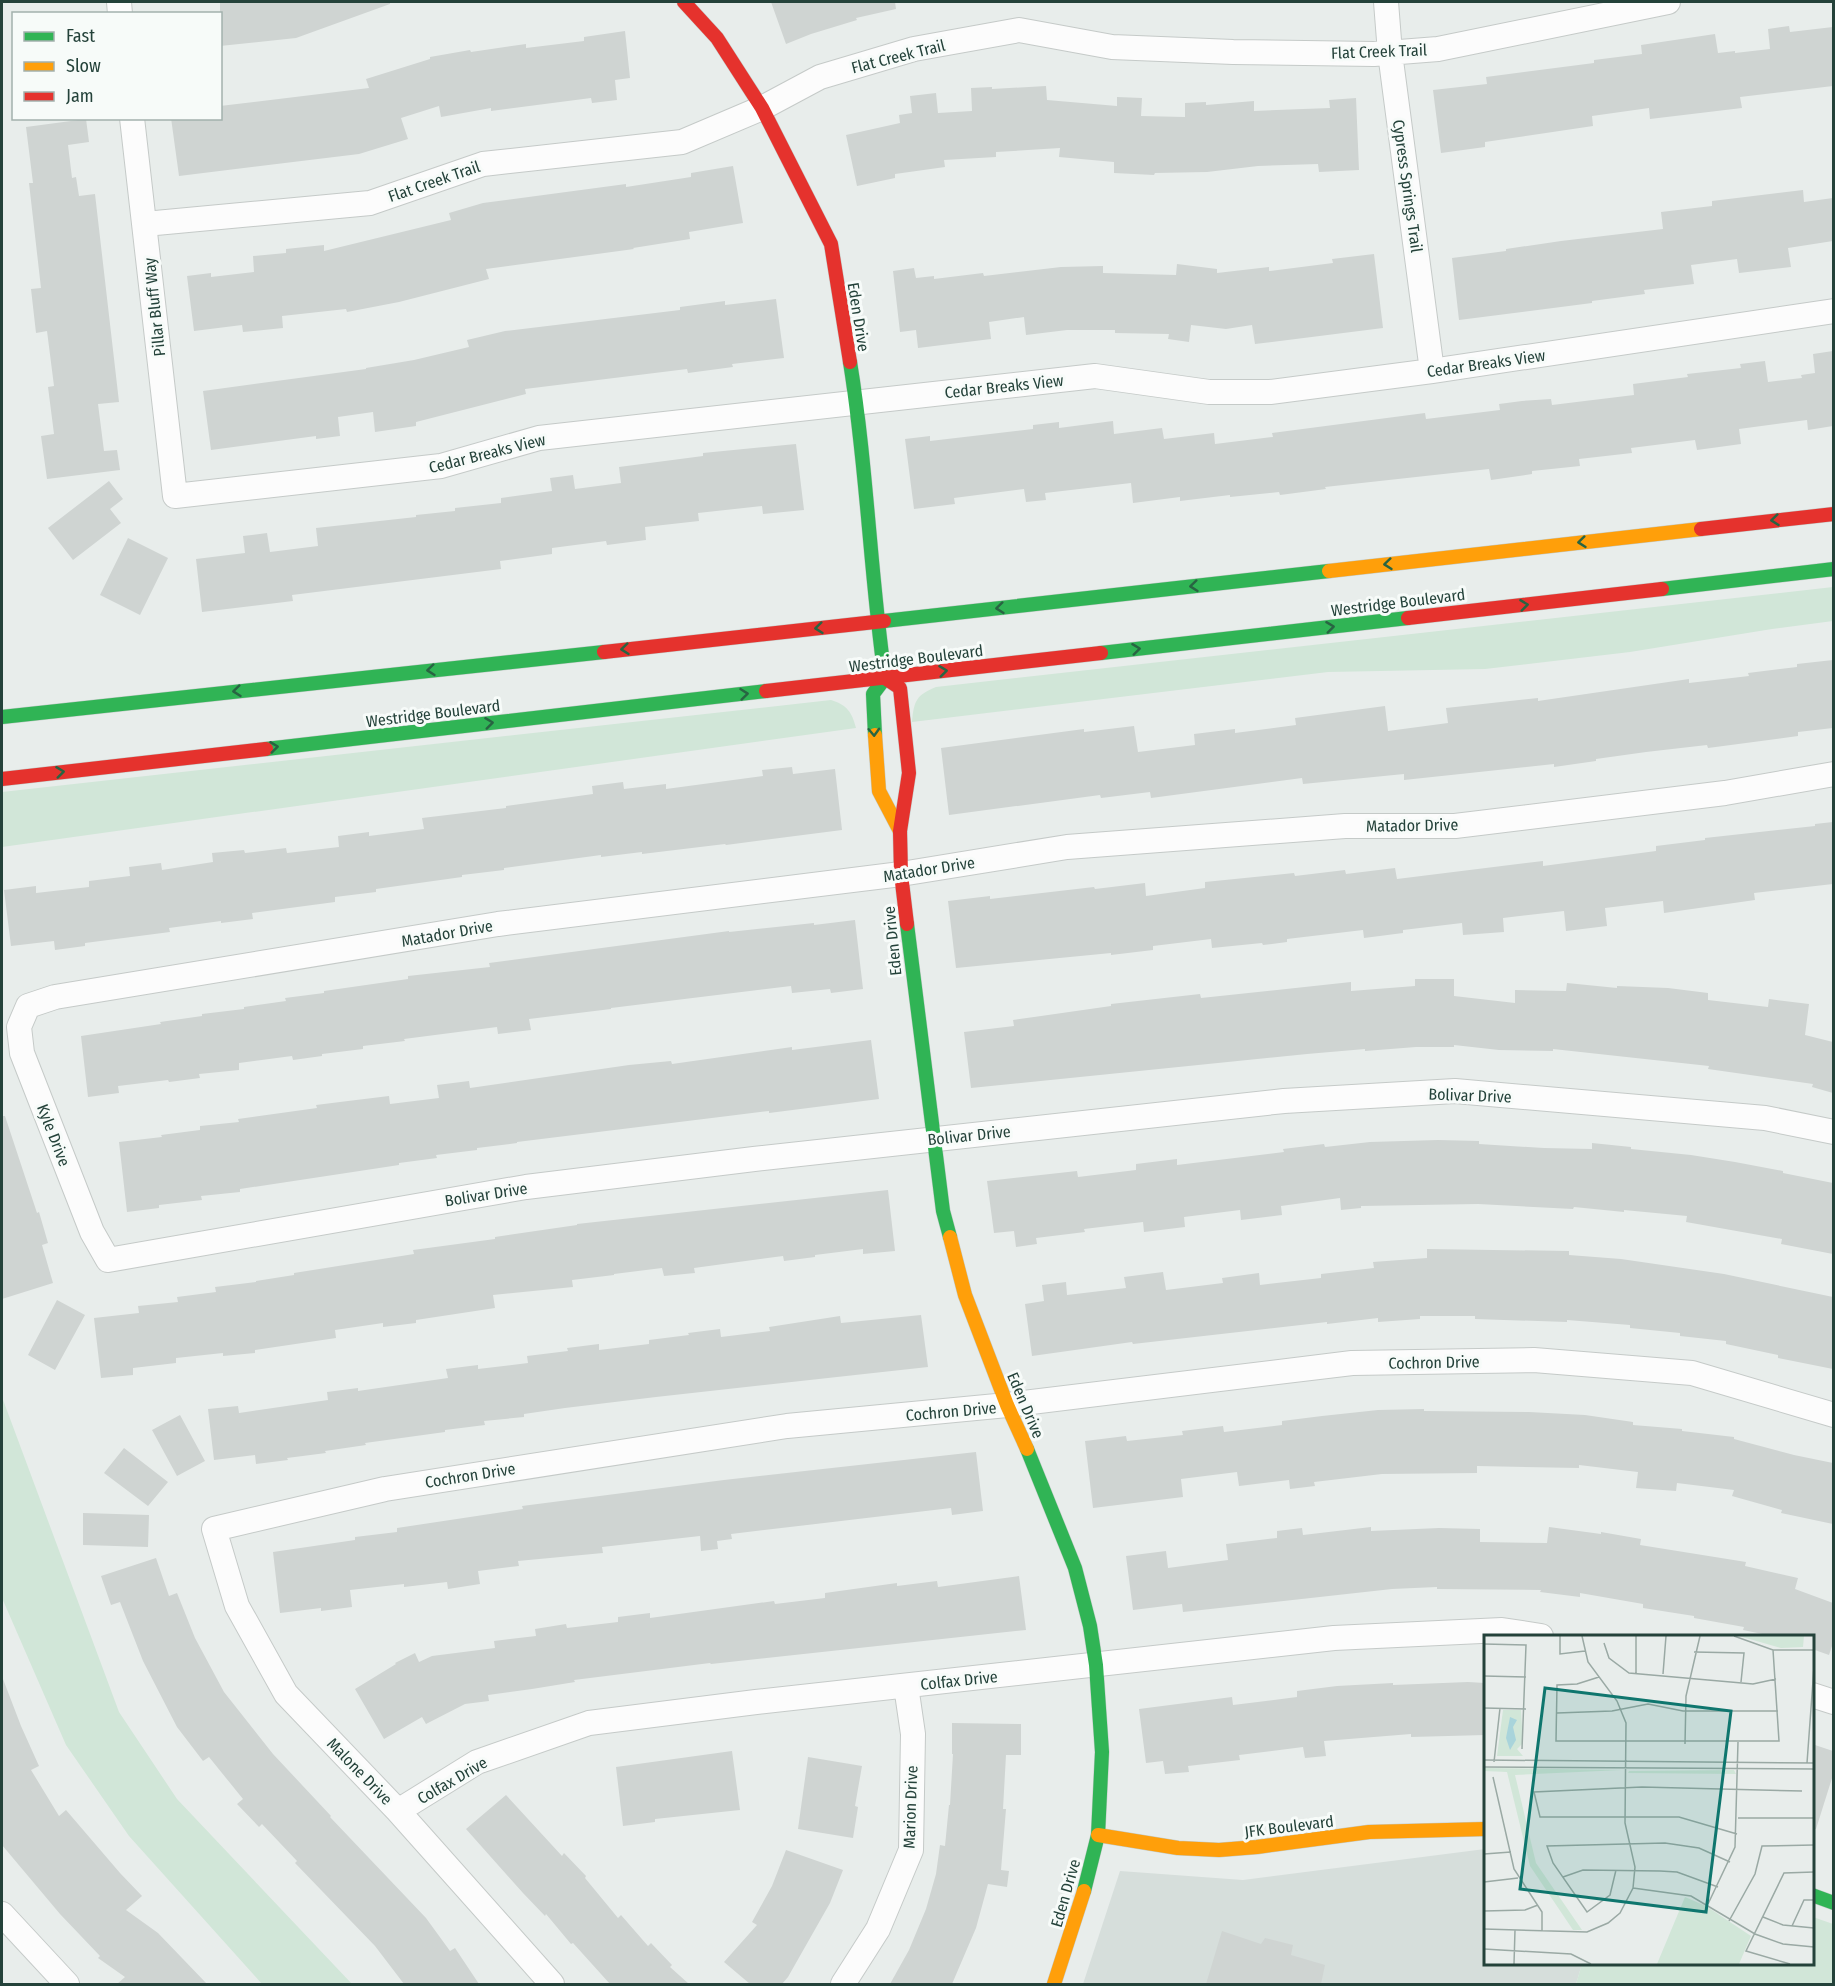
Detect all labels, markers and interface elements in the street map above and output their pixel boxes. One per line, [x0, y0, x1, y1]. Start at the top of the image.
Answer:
legend [12, 12, 222, 120]
text: Fast [66, 25, 95, 47]
street label: Flat Creek Trail [849, 36, 947, 77]
street label: Flat Creek Trail [1331, 40, 1427, 63]
text: Slow [66, 55, 101, 77]
text: Jam [66, 85, 94, 107]
street label: Cypress Springs Trail [1389, 118, 1426, 254]
street label: Flat Creek Trail [386, 157, 483, 206]
street label: Pillar Bluff Way [140, 256, 169, 357]
street label: Eden Drive [844, 281, 873, 353]
street label: Cedar Breaks View [1426, 346, 1547, 381]
street label: Cedar Breaks View [944, 371, 1065, 402]
street label: Cedar Breaks View [427, 430, 548, 477]
one-way arrow [1771, 513, 1780, 526]
one-way arrow [1577, 535, 1586, 548]
one-way arrow [1383, 557, 1392, 570]
one-way arrow [1190, 579, 1199, 592]
street label: Westridge Boulevard [1330, 585, 1466, 620]
one-way arrow [1519, 599, 1528, 611]
one-way arrow [995, 601, 1005, 614]
one-way arrow [814, 621, 824, 634]
one-way arrow [1326, 621, 1335, 634]
street label: Westridge Boulevard [848, 641, 984, 676]
one-way arrow [621, 642, 630, 655]
one-way arrow [1132, 643, 1141, 656]
one-way arrow [427, 663, 436, 676]
one-way arrow [938, 665, 947, 678]
one-way arrow [233, 684, 242, 697]
one-way arrow [740, 688, 749, 701]
street label: Westridge Boulevard [365, 696, 501, 731]
one-way arrow [484, 717, 493, 730]
one-way arrow [868, 728, 881, 737]
one-way arrow [270, 742, 279, 754]
one-way arrow [55, 766, 64, 779]
street label: Matador Drive [1366, 815, 1458, 836]
street label: Matador Drive [882, 853, 976, 886]
street label: Eden Drive [879, 905, 906, 977]
street label: Matador Drive [400, 916, 494, 951]
street label: Bolivar Drive [1428, 1085, 1512, 1106]
street label: Kyle Drive [33, 1101, 74, 1169]
street label: Bolivar Drive [927, 1122, 1012, 1149]
street label: Bolivar Drive [443, 1179, 529, 1210]
street label: Cochron Drive [1388, 1352, 1480, 1373]
street label: Eden Drive [1003, 1369, 1048, 1441]
street label: Cochron Drive [905, 1398, 997, 1425]
street label: Cochron Drive [424, 1459, 517, 1492]
inset map [1484, 1635, 1814, 1965]
street label: Colfax Drive [920, 1667, 999, 1694]
street label: Malone Drive [323, 1734, 396, 1809]
street label: Colfax Drive [414, 1753, 491, 1808]
street label: Marion Drive [900, 1765, 921, 1849]
street label: JFK Boulevard [1243, 1812, 1335, 1841]
street label: Eden Drive [1047, 1857, 1084, 1929]

